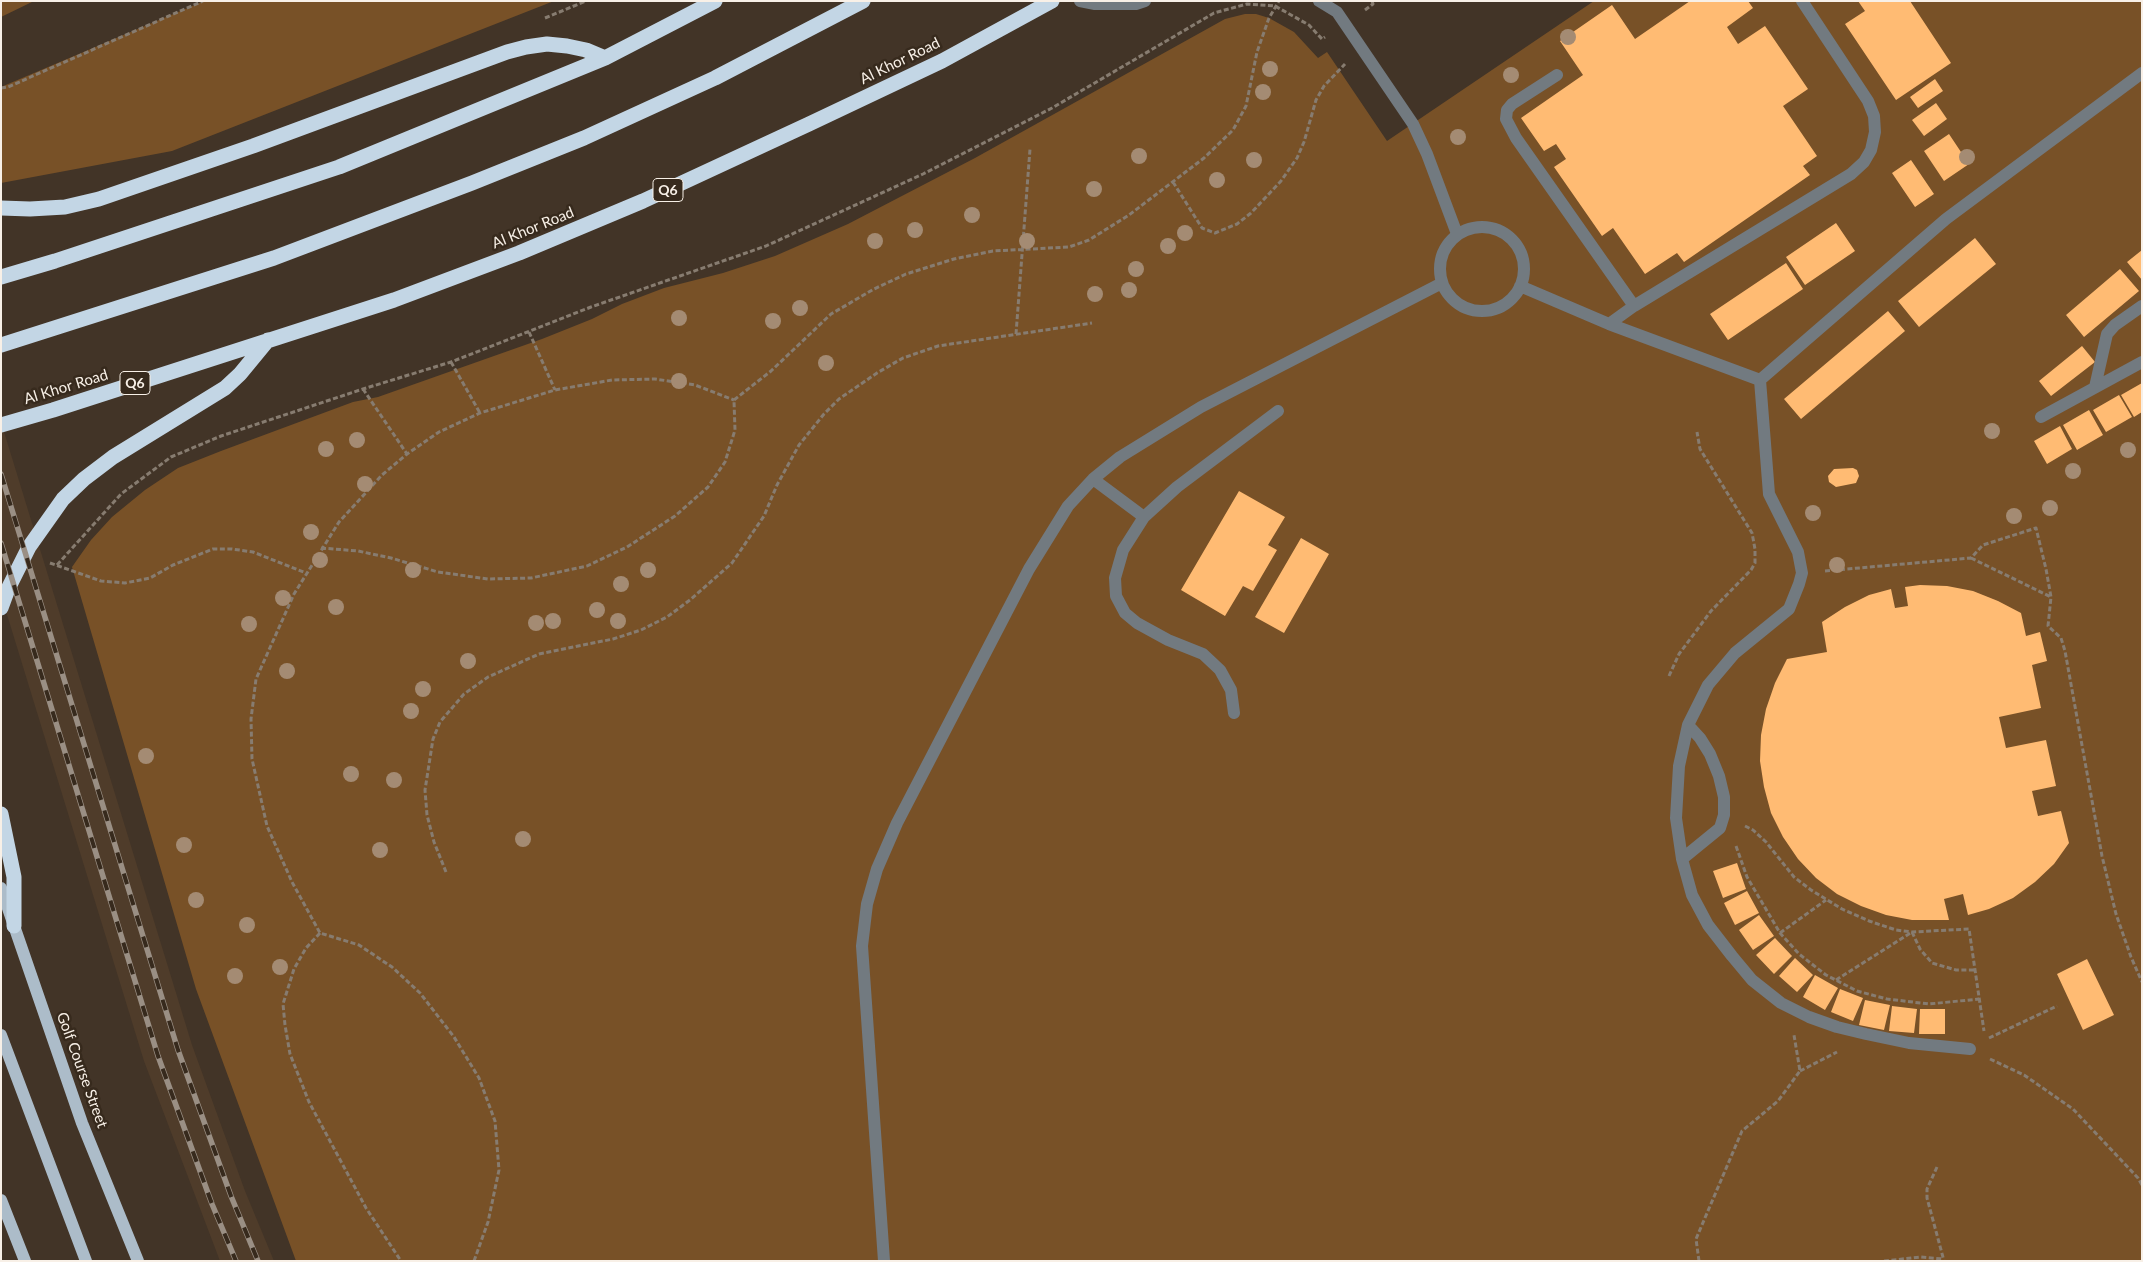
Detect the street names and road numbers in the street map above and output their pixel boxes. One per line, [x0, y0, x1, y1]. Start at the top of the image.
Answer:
street label: Al Khor Road [857, 34, 943, 88]
road number: Q6 [653, 178, 683, 202]
street label: Al Khor Road [489, 203, 577, 253]
street label: Al Khor Road [22, 366, 110, 408]
road number: Q6 [120, 372, 150, 394]
street label: Golf Course Street [53, 1010, 111, 1130]

